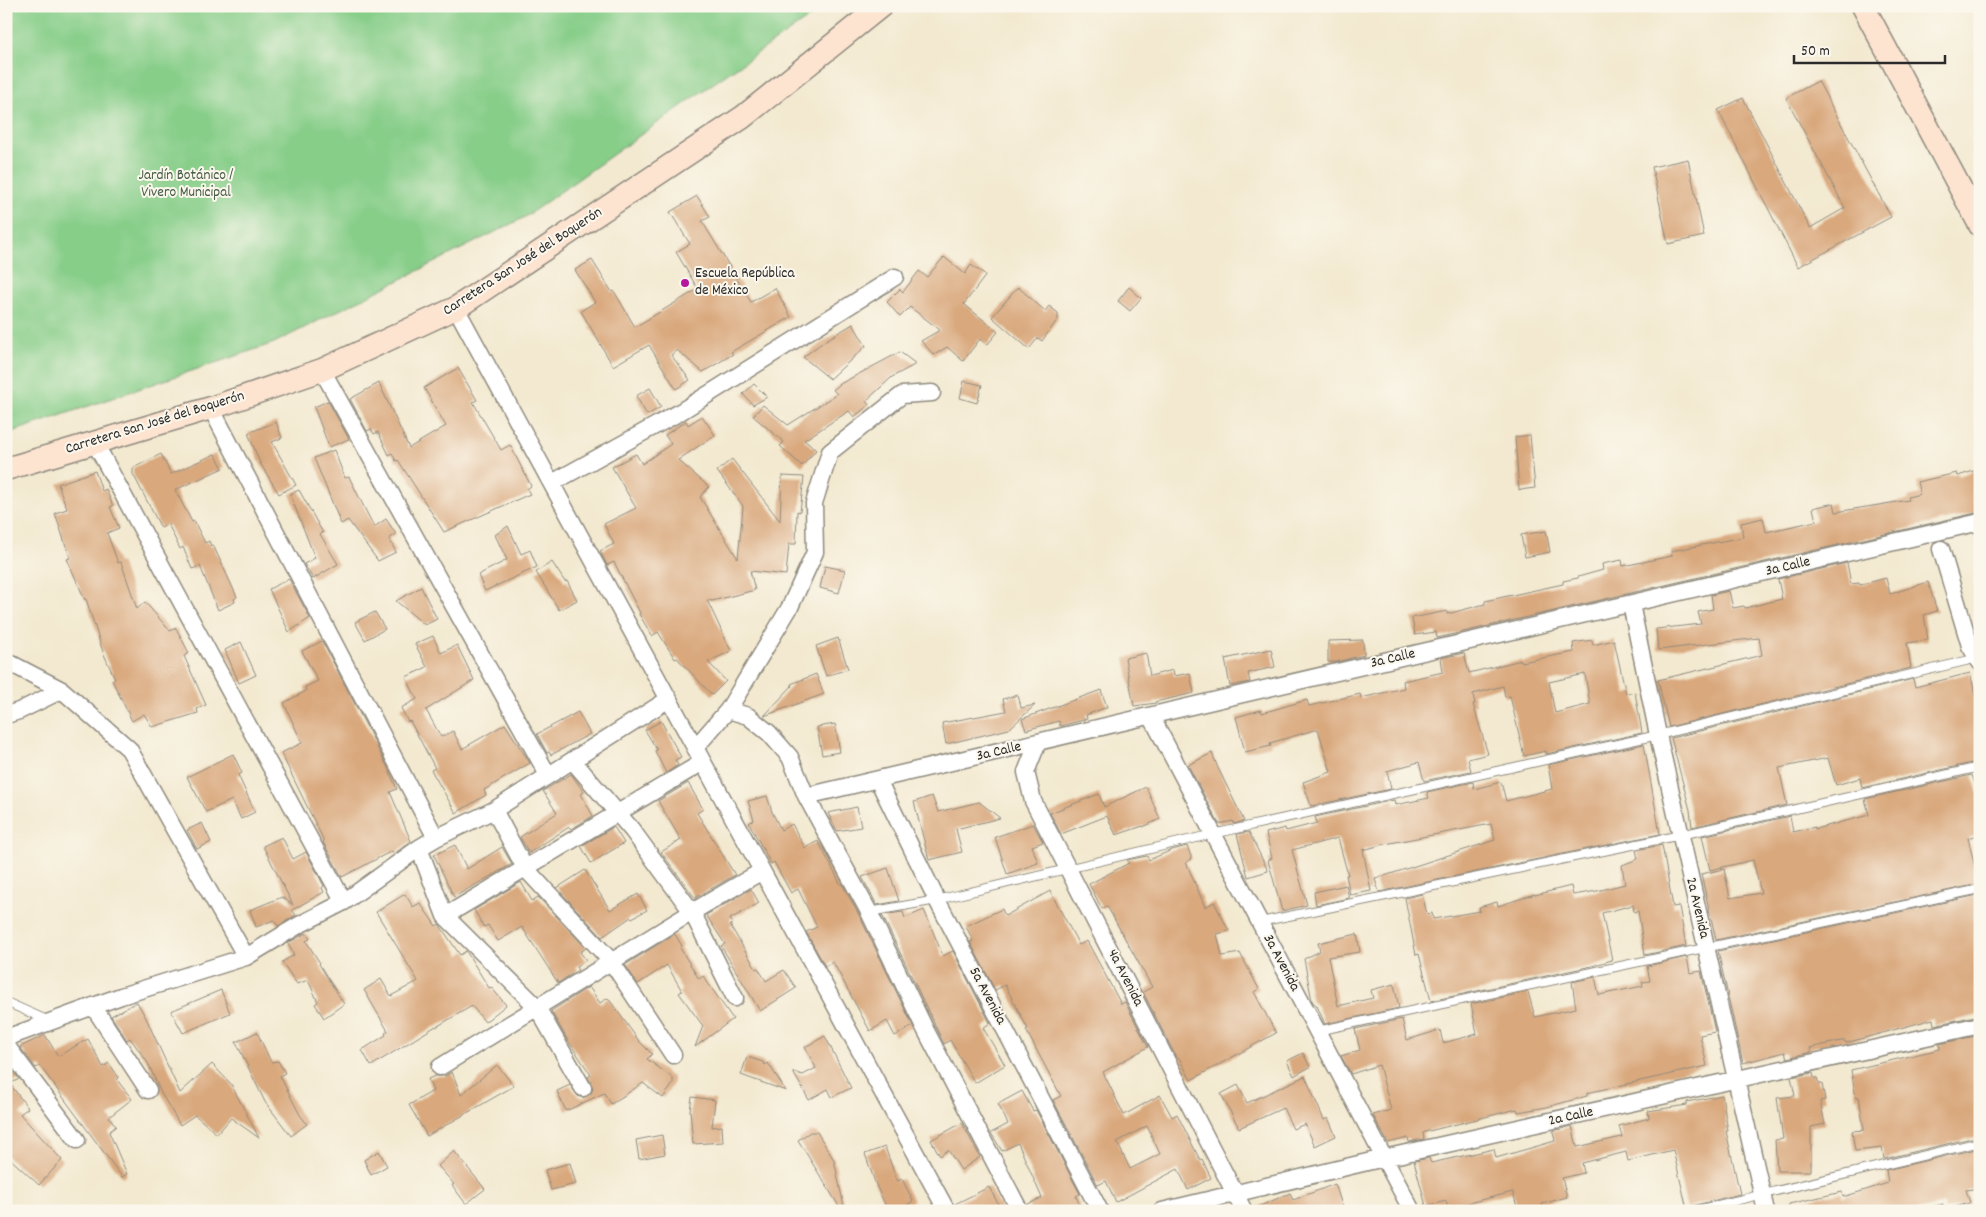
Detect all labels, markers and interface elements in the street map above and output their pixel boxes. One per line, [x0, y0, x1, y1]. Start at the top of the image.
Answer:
scale bar [1794, 32, 1945, 64]
text: 50 m [1801, 41, 1830, 63]
park label: Jardín Botánico / Vivero Municipal [138, 165, 234, 204]
street label: Carretera San José del Boquerón [439, 202, 607, 322]
place label: Escuela República de México [695, 263, 795, 302]
marker: Escuela República de México [679, 277, 691, 289]
street label: Carretera San José del Boquerón [63, 385, 247, 461]
street label: 3a Calle [1763, 551, 1813, 583]
street label: 3a Calle [1368, 643, 1418, 675]
street label: 3a Calle [974, 736, 1024, 768]
street label: 2a Avenida [1679, 875, 1715, 942]
street label: 3a Avenida [1257, 930, 1306, 996]
street label: 4a Avenida [1101, 946, 1149, 1011]
street label: 5a Avenida [963, 963, 1012, 1029]
street label: 2a Calle [1547, 1101, 1596, 1132]

